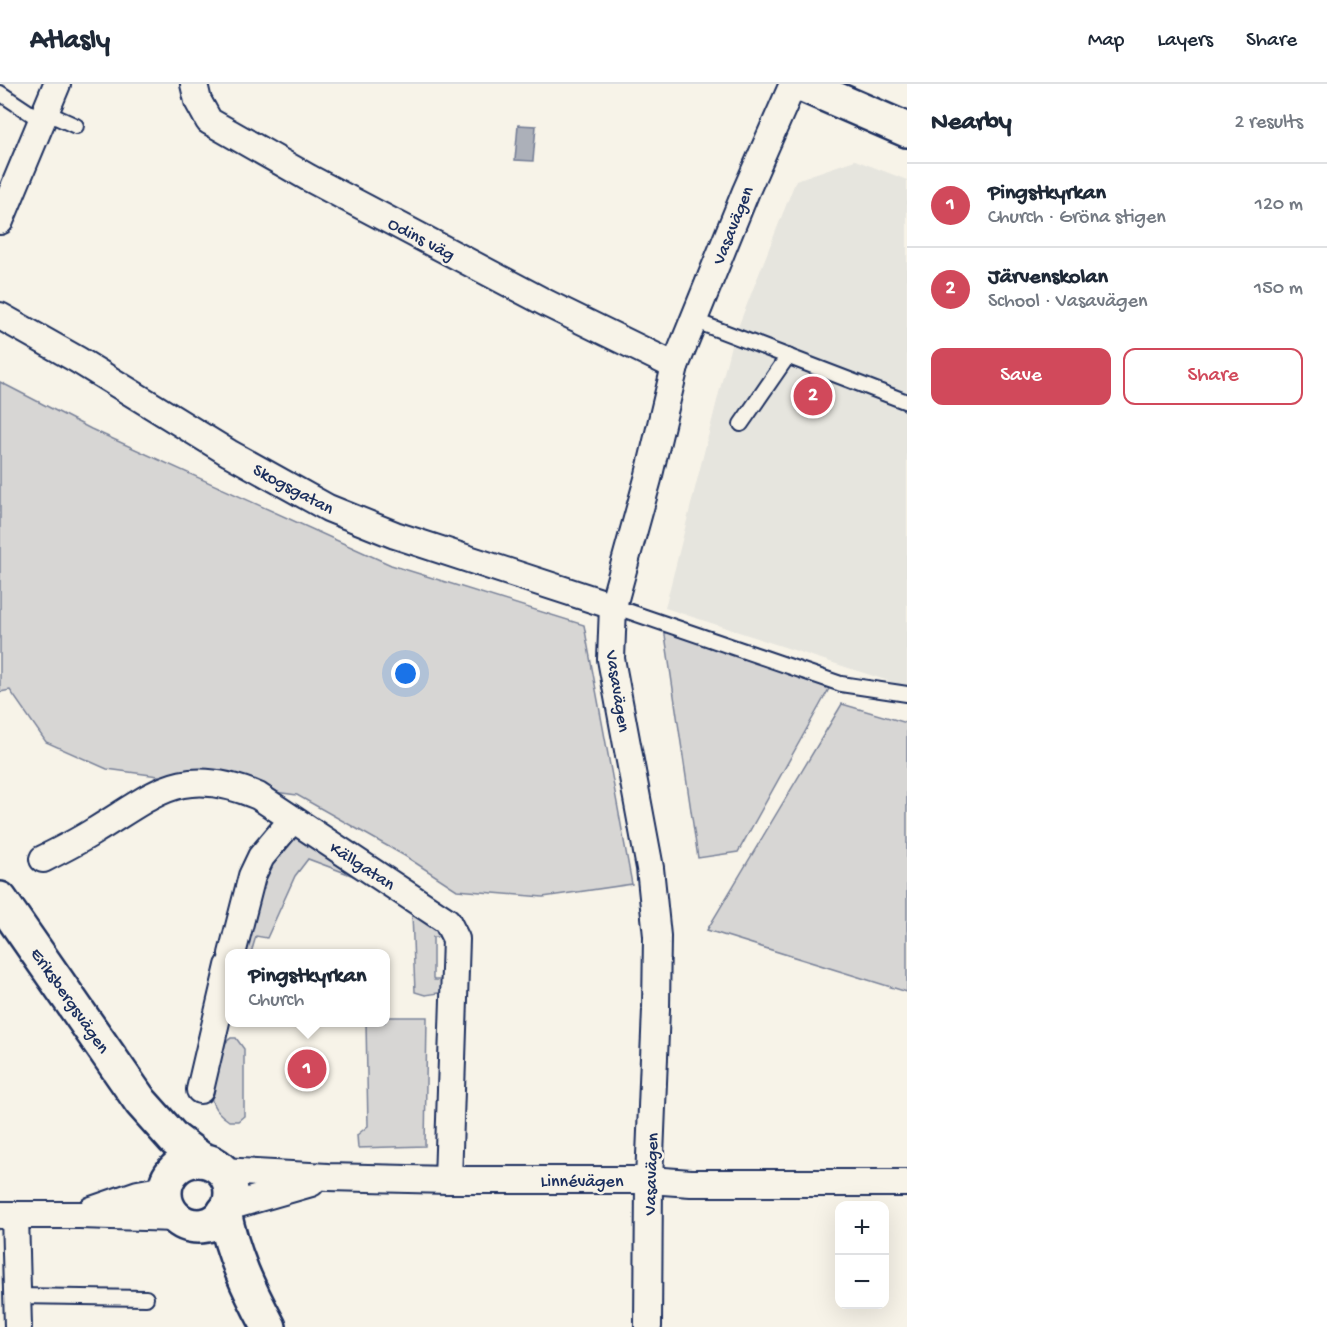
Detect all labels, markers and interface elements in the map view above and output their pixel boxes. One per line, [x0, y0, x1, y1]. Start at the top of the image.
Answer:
text: Atlasly [30, 25, 110, 58]
text: Map [1088, 29, 1124, 54]
text: Layers [1157, 29, 1213, 54]
text: Share [1246, 29, 1297, 54]
text: Nearby [931, 108, 1012, 139]
text: 2 results [1234, 112, 1303, 135]
text: Pingstkyrkan [988, 181, 1106, 207]
street label: Vasavägen [709, 183, 760, 269]
text: 1 [946, 194, 955, 217]
text: 120 m [1255, 194, 1303, 217]
text: Church · Gröna stigen [988, 207, 1166, 230]
street label: Odins väg [384, 214, 458, 267]
text: Järvenskolan [988, 265, 1108, 291]
text: 2 [946, 278, 955, 301]
text: 150 m [1254, 278, 1303, 301]
text: School · Vasavägen [988, 291, 1148, 314]
button: Save [931, 348, 1111, 405]
button: Share [1123, 348, 1303, 405]
pin: 2 [794, 374, 832, 418]
street label: Skogsgatan [249, 460, 337, 521]
street label: Vasavägen [600, 648, 633, 734]
your location [391, 659, 420, 688]
street label: Källgatan [325, 838, 399, 896]
street label: Eriksbergsvägen [25, 945, 113, 1059]
popup [225, 949, 390, 1027]
text: Pingstkyrkan [249, 964, 366, 990]
text: Church [249, 990, 304, 1013]
pin: 1 [288, 1046, 326, 1092]
street label: Vasavägen [641, 1132, 664, 1217]
street label: Linnévägen [541, 1172, 624, 1193]
map controls [835, 1201, 889, 1309]
button: + [835, 1201, 889, 1255]
button: − [835, 1255, 889, 1309]

